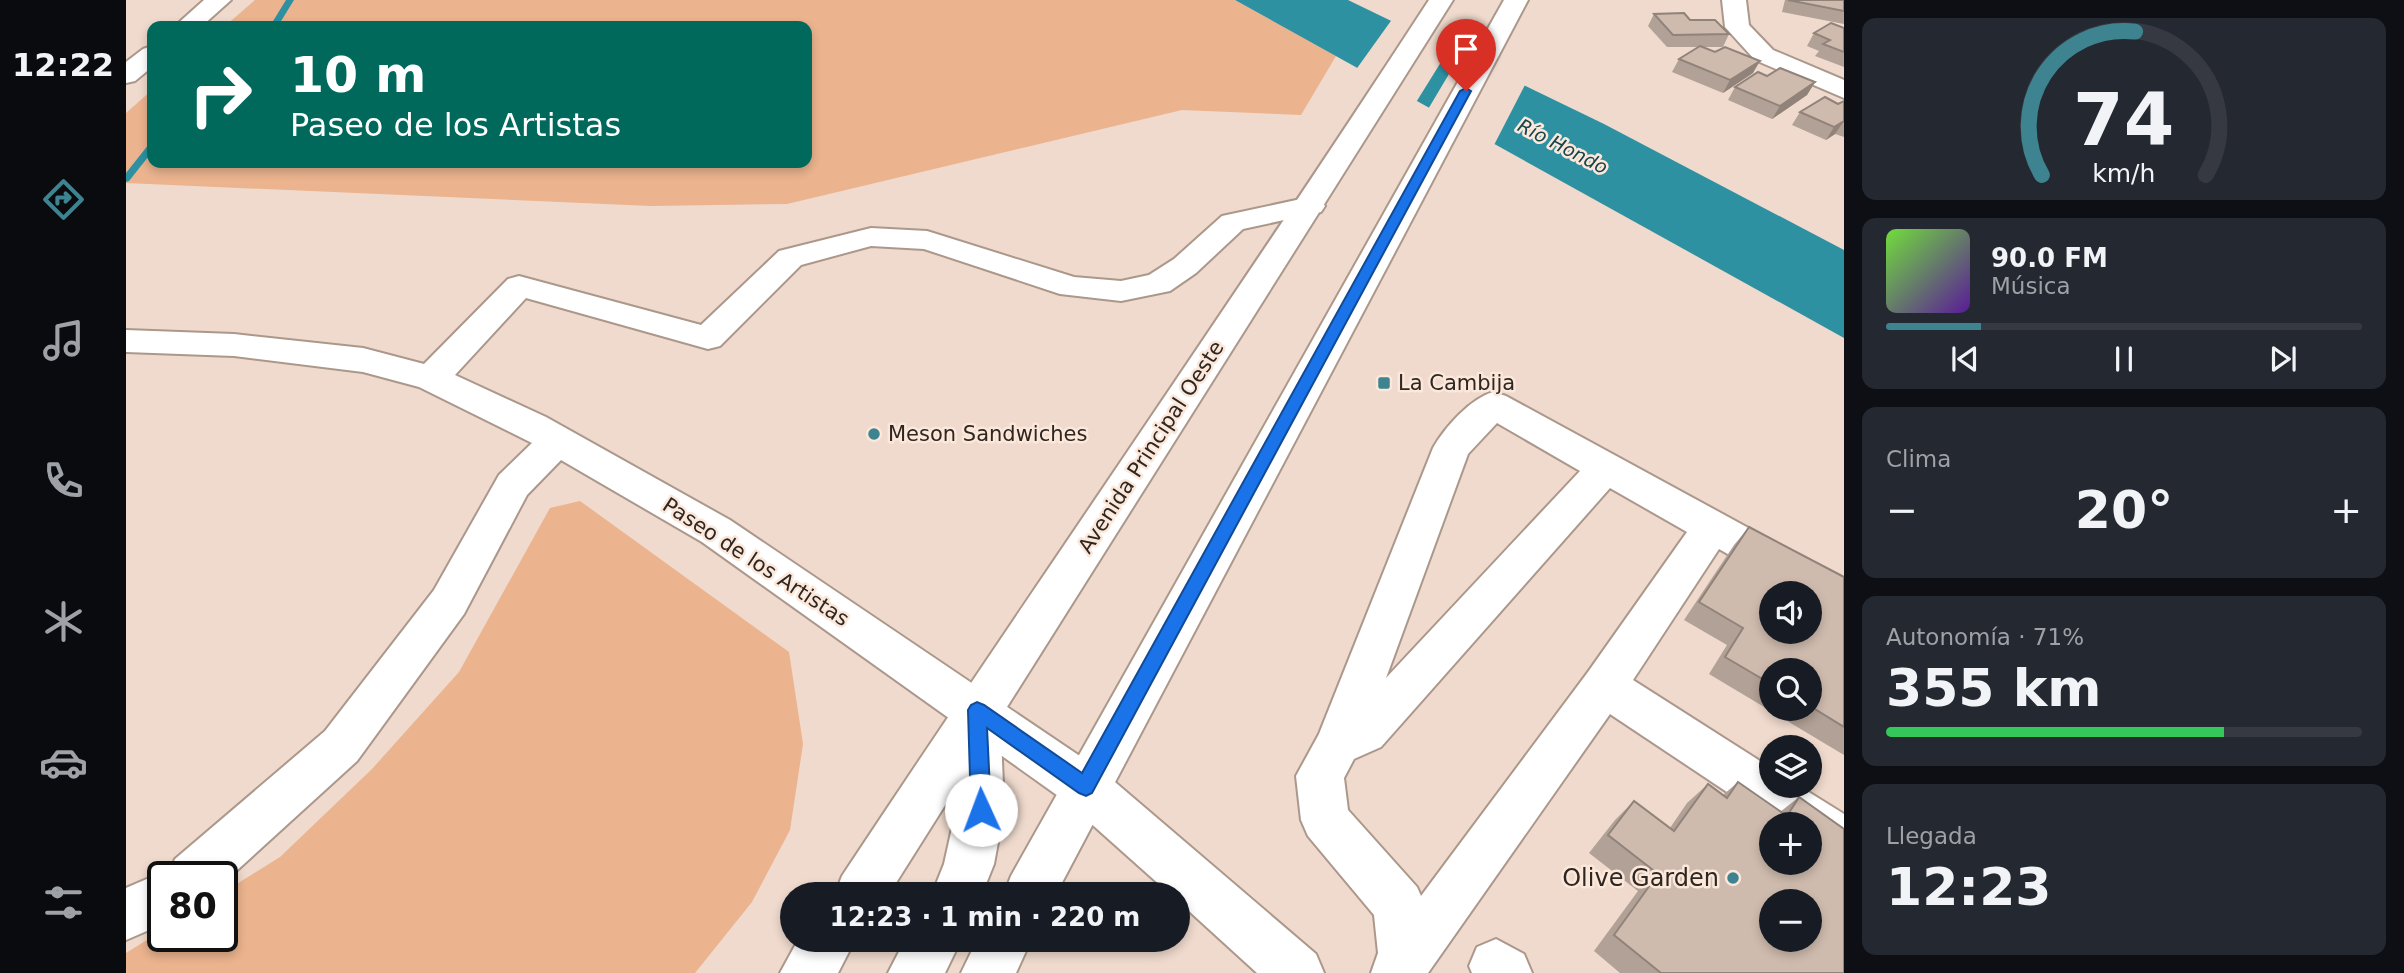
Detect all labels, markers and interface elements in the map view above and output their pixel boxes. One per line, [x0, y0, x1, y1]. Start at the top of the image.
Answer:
pin [1436, 19, 1496, 91]
icon: arrive [1447, 30, 1485, 68]
text: 12:22 [12, 46, 114, 84]
text: 10 m [290, 47, 426, 104]
icon: right [175, 49, 266, 140]
text: 74 [2073, 77, 2175, 162]
text: Paseo de los Artistas [290, 106, 621, 144]
water label: Río Hondo [1514, 114, 1612, 178]
text: km/h [2092, 159, 2156, 188]
icon: directions [39, 175, 88, 224]
text: 90.0 FM [1991, 243, 2108, 273]
text: Música [1991, 273, 2071, 299]
icon: music [39, 316, 88, 365]
street label: Avenida Principal Oeste [1073, 336, 1229, 558]
icon: previous [1946, 340, 1984, 378]
icon: pause [2105, 340, 2143, 378]
icon: next [2264, 340, 2302, 378]
place label: La Cambija [1398, 371, 1515, 395]
marker: La Cambija [1376, 375, 1392, 391]
place label: Meson Sandwiches [888, 422, 1087, 446]
marker: Meson Sandwiches [866, 426, 882, 442]
text: Clima [1886, 446, 1951, 472]
icon: phone [39, 456, 88, 505]
text: 20° [2075, 480, 2173, 540]
text: − [1886, 488, 1918, 532]
text: + [2330, 488, 2362, 532]
street label: Paseo de los Artistas [658, 493, 854, 631]
map controls [1759, 581, 1822, 952]
button: sound [1759, 581, 1822, 644]
icon: climate [39, 597, 88, 646]
text: Autonomía · 71% [1886, 624, 2084, 650]
button: search [1759, 658, 1822, 721]
text: 355 km [1886, 658, 2101, 718]
button: layers [1759, 735, 1822, 798]
icon: car [39, 738, 88, 787]
position arrow [944, 773, 1018, 847]
button: + [1759, 812, 1822, 875]
text: Llegada [1886, 823, 1977, 849]
text: 12:23 [1886, 857, 2052, 917]
speed limit sign: 80 [147, 861, 238, 952]
place label: Olive Garden [1562, 864, 1719, 892]
marker: Olive Garden [1725, 870, 1741, 886]
icon: filters [39, 878, 88, 927]
button: − [1759, 889, 1822, 952]
text: 12:23 · 1 min · 220 m [830, 902, 1140, 932]

